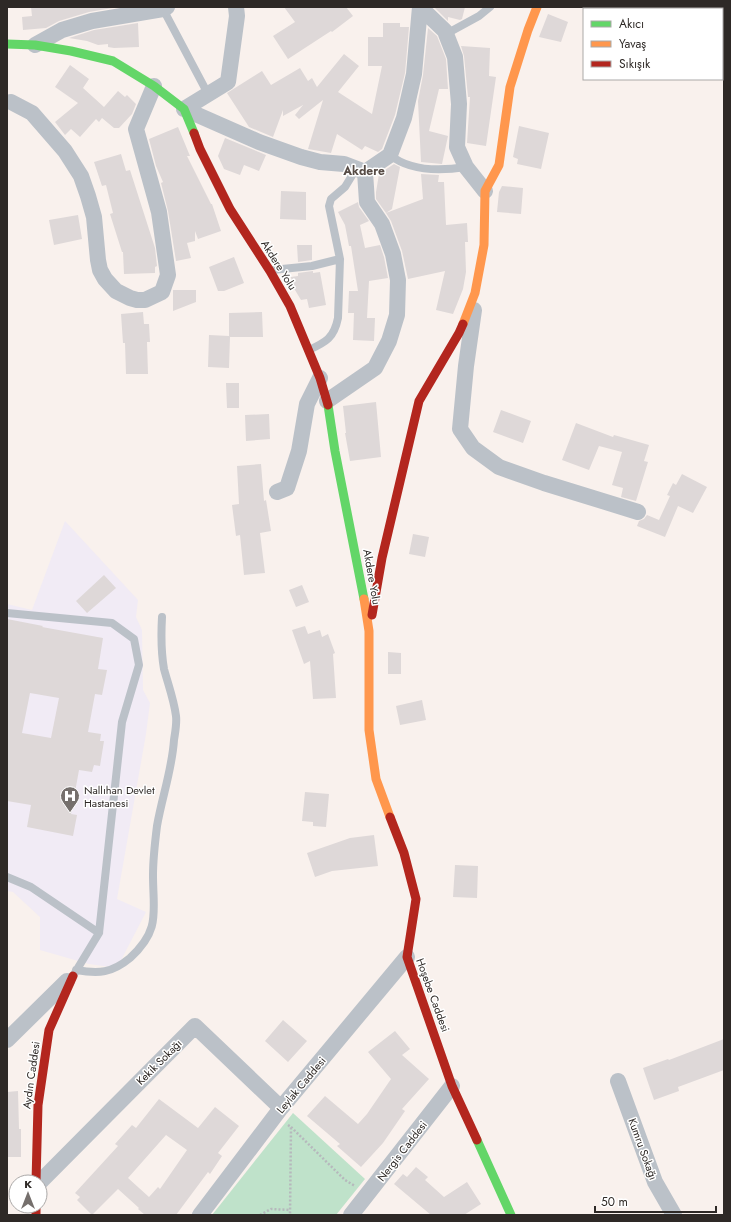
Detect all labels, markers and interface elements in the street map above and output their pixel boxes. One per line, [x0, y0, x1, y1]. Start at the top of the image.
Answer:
legend [583, 8, 723, 80]
text: Akıcı [619, 15, 644, 33]
text: Yavaş [619, 35, 646, 53]
text: Sıkışık [619, 55, 651, 73]
district label: Akdere [342, 162, 385, 180]
street label: Akdere Yolu [257, 237, 301, 293]
street label: Akdere Yolu [359, 548, 385, 606]
place label: Nallıhan Devlet Hastanesi [84, 782, 155, 811]
hospital icon: Nallıhan Devlet Hastanesi [59, 785, 81, 813]
street label: Hoşebe Caddesi [412, 956, 454, 1034]
street label: Kekik Sokağı [133, 1036, 185, 1088]
street label: Aydın Caddesi [18, 1040, 44, 1110]
street label: Leylak Caddesi [273, 1053, 330, 1117]
street label: Kumru Sokağı [624, 1116, 662, 1182]
street label: Nergis Caddesi [373, 1117, 431, 1185]
north arrow [8, 1174, 48, 1214]
text: K [24, 1176, 32, 1192]
scale bar [595, 1188, 716, 1214]
text: 50 m [601, 1193, 628, 1211]

